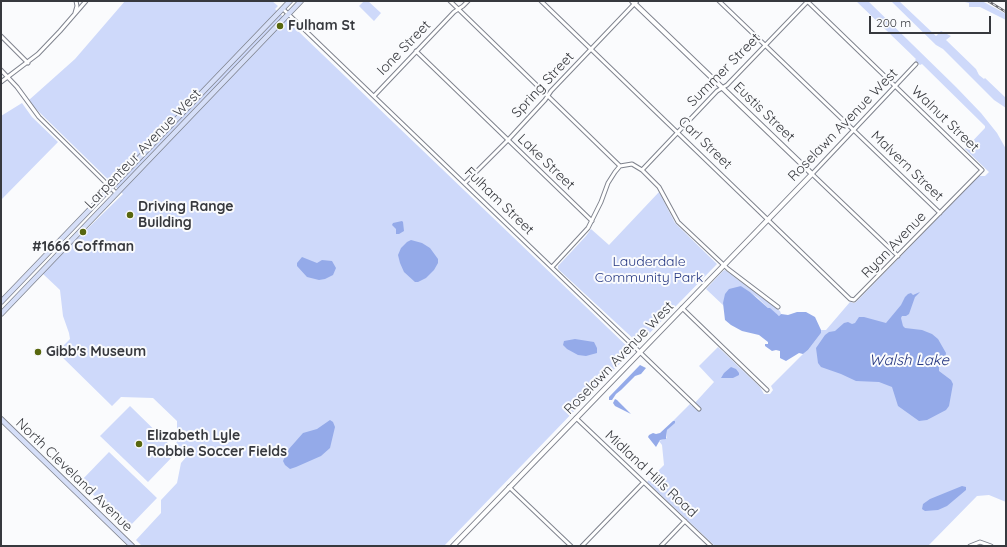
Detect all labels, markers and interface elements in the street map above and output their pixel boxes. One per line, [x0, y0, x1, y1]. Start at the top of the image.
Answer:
scale bar [871, 8, 993, 34]
text: 200 m [876, 15, 911, 30]
street label: Ione Street [374, 17, 434, 79]
place label: Fulham St [288, 18, 356, 34]
marker: Fulham St [275, 21, 285, 31]
street label: Summer Street [684, 30, 764, 110]
street label: Spring Street [508, 49, 578, 121]
street label: Roselawn Avenue West [785, 65, 901, 185]
street label: Eustis Street [730, 79, 798, 145]
street label: Walnut Street [908, 82, 982, 156]
street label: Larpenteur Avenue West [81, 86, 205, 212]
street label: Carl Street [675, 113, 735, 173]
street label: Malvern Street [867, 127, 947, 205]
street label: Lake Street [514, 131, 578, 193]
street label: Fulham Street [461, 164, 537, 238]
place label: Driving Range Building [138, 199, 233, 232]
street label: Ryan Avenue [858, 208, 930, 282]
marker: Driving Range Building [125, 210, 135, 220]
marker: #1666 Coffman [78, 227, 88, 237]
place label: #1666 Coffman [32, 239, 134, 255]
park label: Lauderdale Community Park [595, 254, 703, 286]
street label: Roselawn Avenue West [561, 298, 677, 418]
place label: Gibb's Museum [46, 344, 146, 360]
marker: Gibb's Museum [33, 347, 43, 357]
water label: Walsh Lake [869, 351, 949, 369]
street label: North Cleveland Avenue [12, 415, 136, 535]
street label: Midland Hills Road [601, 427, 701, 521]
place label: Elizabeth Lyle Robbie Soccer Fields [147, 428, 287, 460]
marker: Elizabeth Lyle Robbie Soccer Fields [134, 439, 144, 449]

